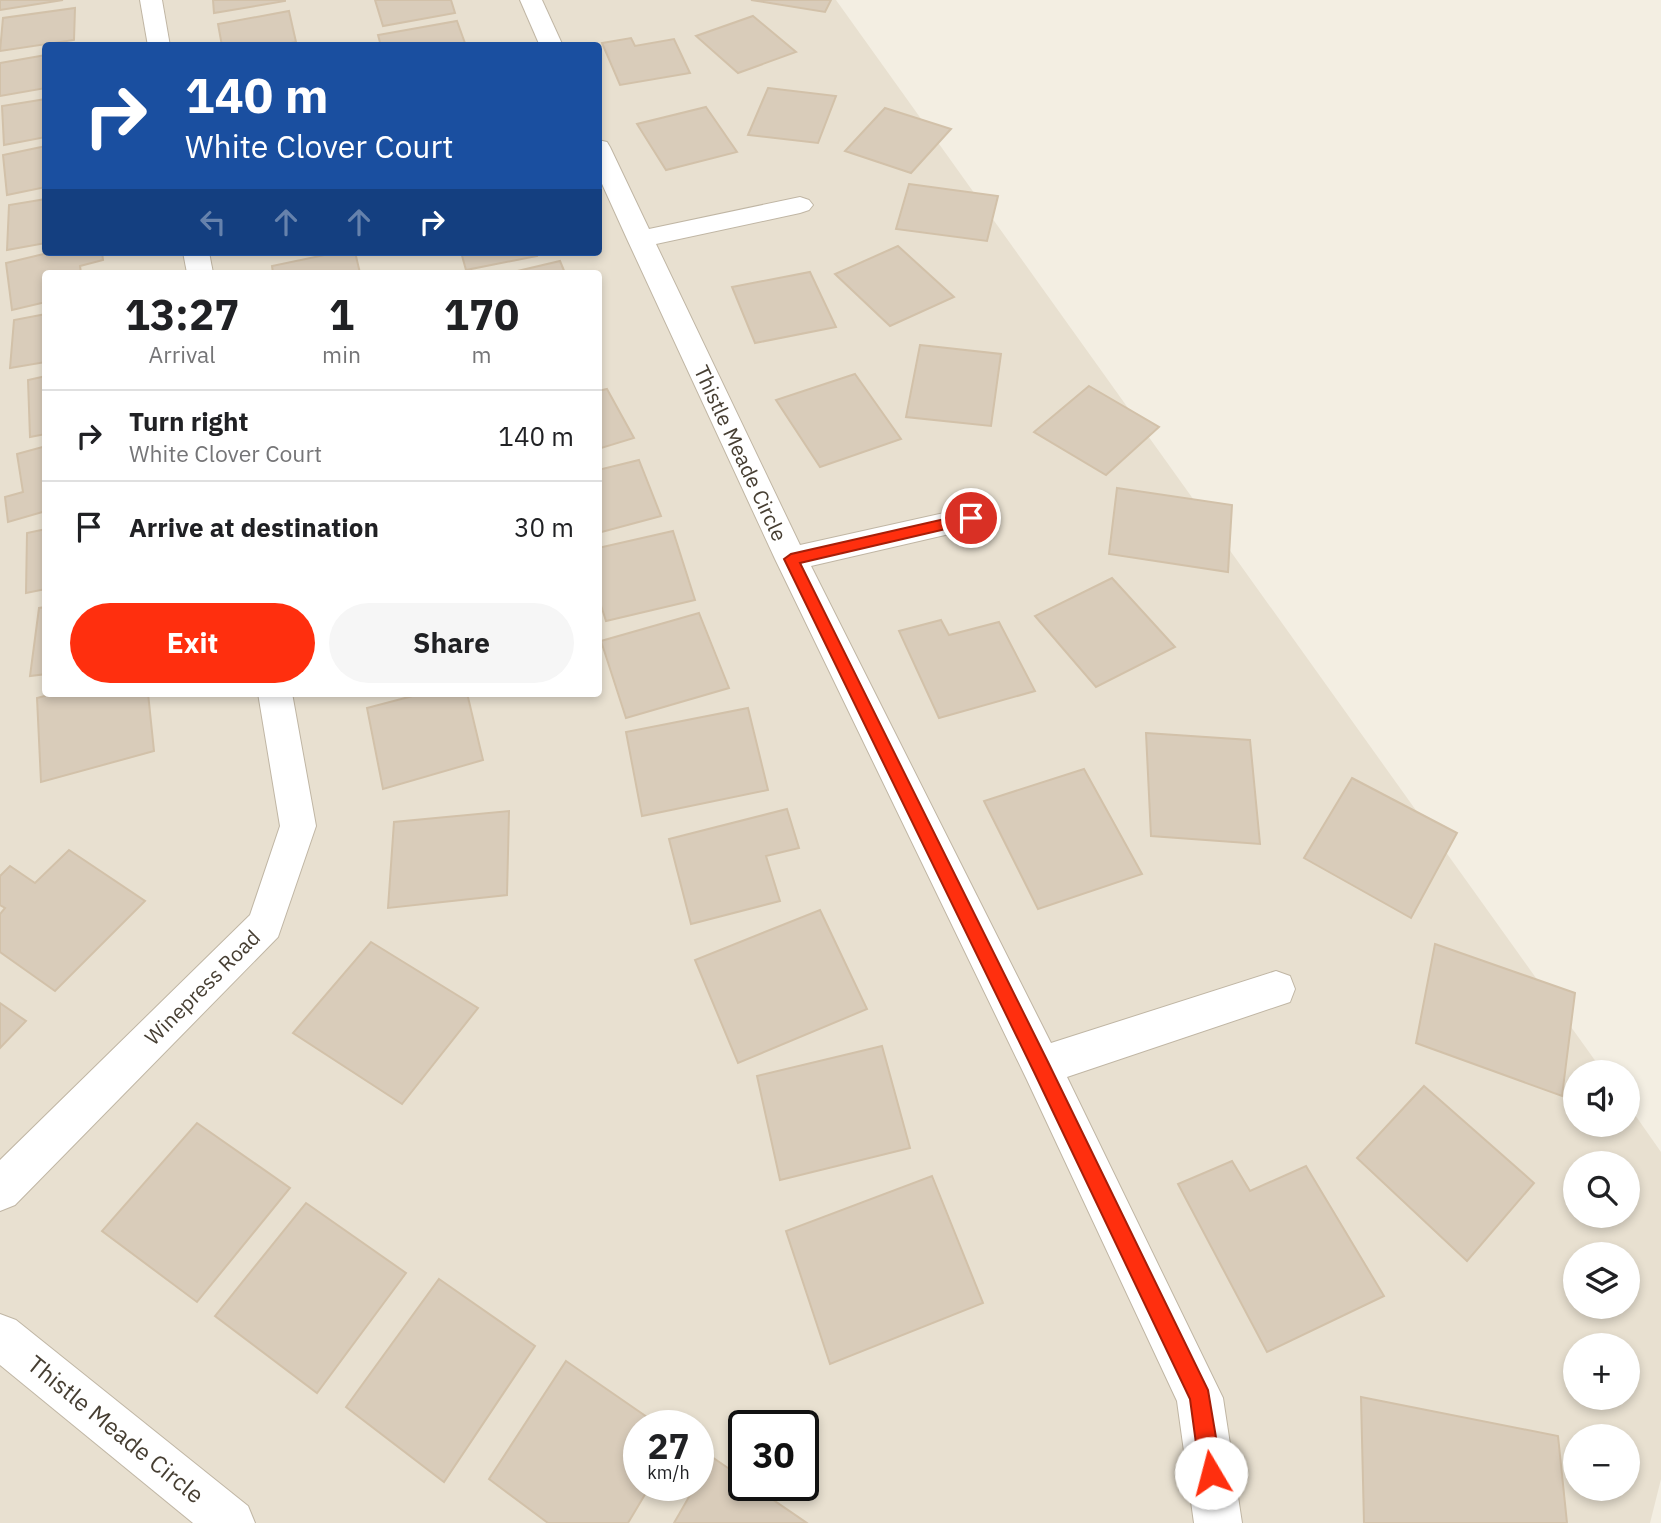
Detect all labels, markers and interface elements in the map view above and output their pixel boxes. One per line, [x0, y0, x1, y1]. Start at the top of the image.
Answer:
text: 140 m [185, 63, 329, 126]
icon: right [70, 70, 161, 161]
text: White Clover Court [185, 125, 454, 167]
icon: left [194, 203, 232, 241]
icon: ahead [267, 203, 305, 241]
icon: ahead [340, 203, 378, 241]
icon: right [413, 203, 451, 241]
text: 13:27 [125, 287, 239, 342]
text: 1 [329, 287, 354, 342]
text: 170 [444, 287, 519, 342]
text: Arrival [149, 339, 216, 369]
text: min [322, 339, 361, 369]
text: m [471, 339, 492, 369]
street label: Thistle Meade Circle [688, 361, 794, 545]
text: Turn right [129, 404, 248, 438]
icon: right [70, 417, 108, 455]
text: 140 m [498, 419, 574, 453]
text: White Clover Court [129, 438, 322, 468]
pin [941, 488, 1001, 548]
icon: arrive [952, 499, 990, 537]
icon: arrive [70, 508, 108, 546]
text: Arrive at destination [129, 510, 379, 544]
text: 30 m [514, 510, 574, 544]
button: Exit [70, 603, 315, 683]
button: Share [329, 603, 574, 683]
street label: Winepress Road [138, 923, 266, 1051]
map controls [1563, 1060, 1640, 1501]
button: sound [1563, 1060, 1640, 1137]
button: search [1563, 1151, 1640, 1228]
button: layers [1563, 1242, 1640, 1319]
button: + [1563, 1333, 1640, 1410]
street label: Thistle Meade Circle [21, 1348, 211, 1510]
speed limit sign: 30 [728, 1410, 819, 1501]
text: 27 [647, 1423, 690, 1469]
button: − [1563, 1424, 1640, 1501]
position arrow [1174, 1436, 1248, 1510]
text: km/h [647, 1461, 690, 1484]

